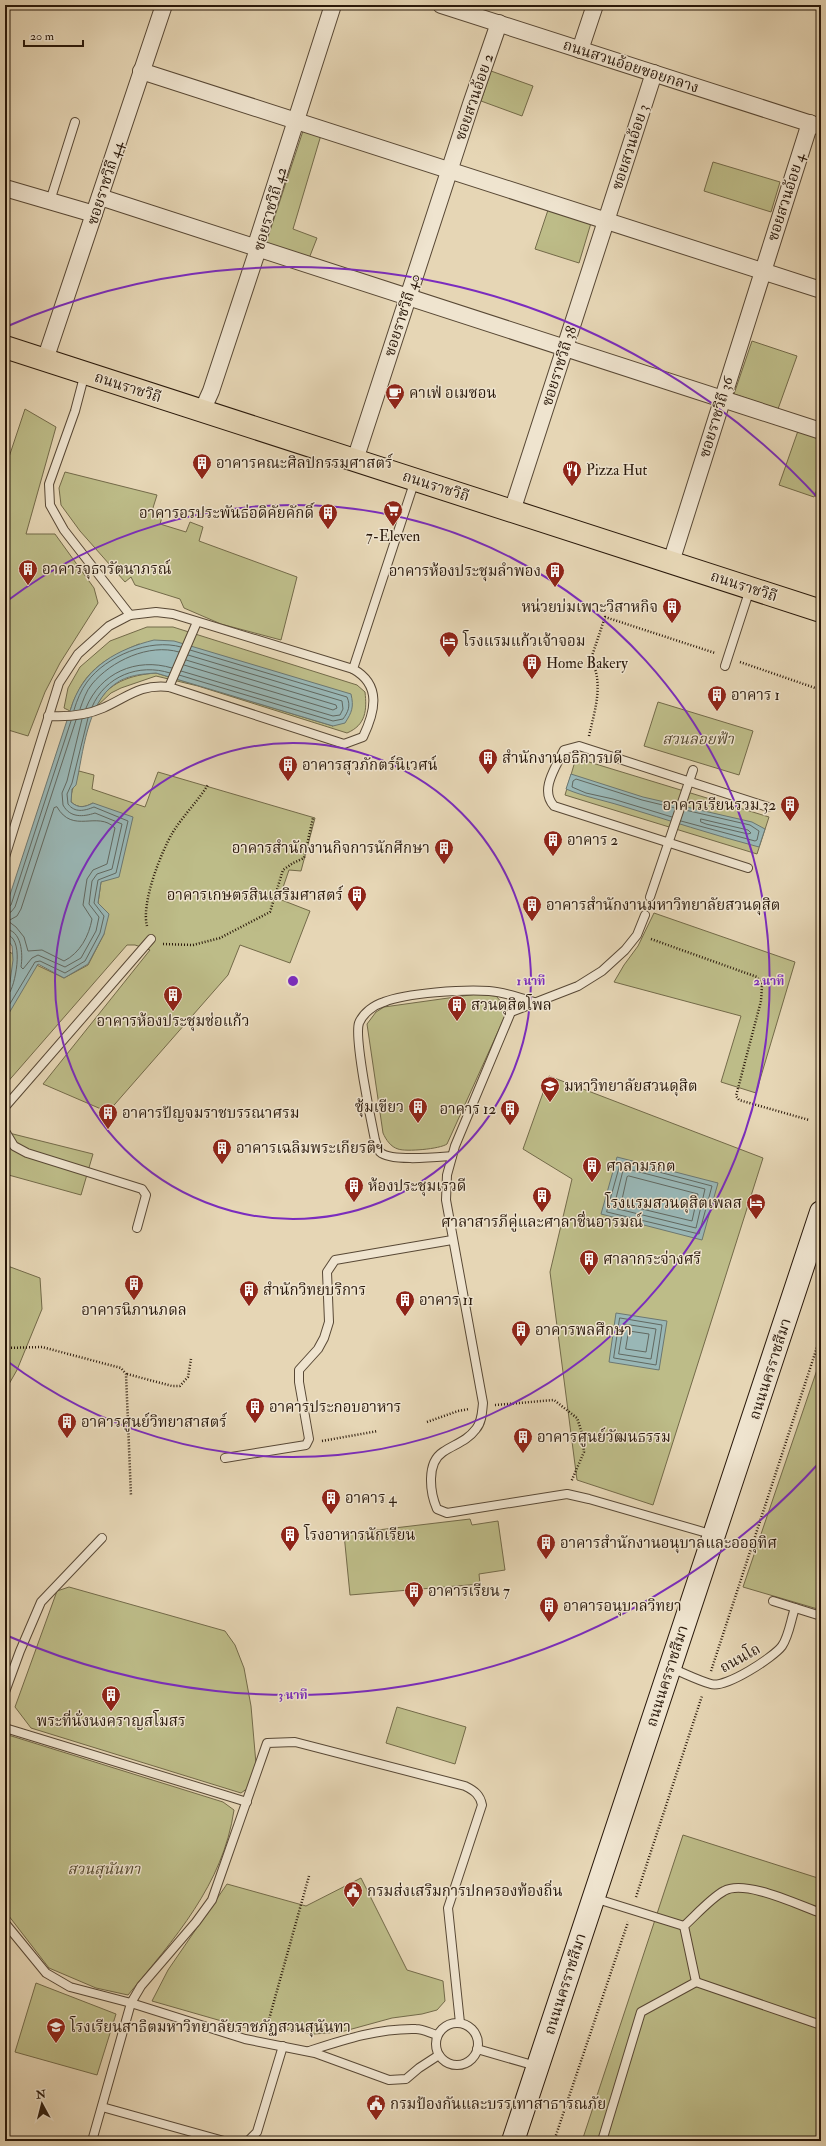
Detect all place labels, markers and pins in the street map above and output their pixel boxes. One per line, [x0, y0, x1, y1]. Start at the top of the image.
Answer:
cafe icon: คาเฟ่ อเมซอน [384, 382, 406, 410]
place label: คาเฟ่ อเมซอน [409, 384, 496, 403]
building icon: อาคารคณะศิลปกรรมศาสตร์ [191, 452, 213, 480]
place label: อาคารคณะศิลปกรรมศาสตร์ [216, 453, 393, 473]
restaurant icon: Pizza Hut [561, 459, 583, 487]
place label: Pizza Hut [586, 461, 647, 480]
supermarket icon: 7-Eleven [382, 499, 404, 527]
place label: อาคารอรประพันธ่อดิคัยคักดิ์ [139, 502, 315, 523]
building icon: อาคารอรประพันธ่อดิคัยคักดิ์ [317, 502, 339, 530]
place label: 7-Eleven [366, 527, 420, 546]
building icon: อาคารจุธารัตนาภรณ์ [17, 558, 39, 586]
place label: อาคารจุธารัตนาภรณ์ [42, 559, 172, 580]
building icon: อาคารห้องประชุมลำพอง [544, 560, 566, 588]
place label: อาคารห้องประชุมลำพอง [389, 562, 541, 582]
building icon: หน่วยบ่มเพาะวิสาหกิจ [661, 596, 683, 624]
place label: หน่วยบ่มเพาะวิสาหกิจ [521, 598, 658, 617]
hotel icon: โรงแรมแก้วเจ้าจอม [438, 630, 460, 658]
place label: โรงแรมแก้วเจ้าจอม [462, 630, 586, 651]
building icon: Home Bakery [521, 652, 543, 680]
place label: Home Bakery [546, 654, 628, 673]
building icon: อาคาร 1 [706, 684, 728, 712]
place label: อาคาร 1 [731, 686, 780, 705]
building icon: สำนักงานอธิการบดี [477, 747, 499, 775]
place label: สำนักงานอธิการบดี [502, 749, 623, 768]
building icon: อาคารสุวภักตร์นิเวศน์ [277, 754, 299, 782]
place label: อาคารสุวภักตร์นิเวศน์ [302, 755, 438, 776]
building icon: อาคารเรียนรวม 32 [779, 794, 801, 822]
place label: อาคารเรียนรวม 32 [663, 796, 776, 815]
building icon: อาคาร 2 [542, 829, 564, 857]
place label: อาคาร 2 [567, 831, 619, 850]
building icon: อาคารสำนักงานกิจการนักศีกษา [433, 837, 455, 865]
place label: อาคารสำนักงานกิจการนักศีกษา [232, 839, 430, 858]
building icon: อาคารเกษตรสินเสริมศาสตร์ [346, 884, 368, 912]
place label: อาคารเกษตรสินเสริมศาสตร์ [167, 885, 344, 905]
building icon: อาคารสำนักงานมหาวิทยาลัยสวนดุสิต [521, 894, 543, 922]
place label: อาคารสำนักงานมหาวิทยาลัยสวนดุสิต [546, 896, 780, 916]
centre of rings [286, 974, 300, 988]
building icon: อาคารห้องประชุมช่อแก้ว [162, 984, 184, 1012]
building icon: สวนดุสิตโพล [446, 994, 468, 1022]
place label: สวนดุสิตโพล [471, 994, 552, 1016]
place label: อาคารห้องประชุมช่อแก้ว [97, 1012, 249, 1032]
school or university icon: มหาวิทยาลัยสวนดุสิต [539, 1075, 561, 1103]
place label: มหาวิทยาลัยสวนดุสิต [564, 1077, 698, 1097]
building icon: ซุ้มเขียว [407, 1096, 429, 1124]
place label: ซุ้มเขียว [355, 1098, 404, 1118]
building icon: อาคาร 12 [499, 1098, 521, 1126]
place label: อาคาร 12 [439, 1100, 496, 1119]
building icon: อาคารปัญจมราชบรรณาศรม [97, 1102, 119, 1130]
place label: อาคารปัญจมราชบรรณาศรม [122, 1104, 300, 1123]
building icon: อาคารเฉลิมพระเกียรติฯ [211, 1137, 233, 1165]
place label: อาคารเฉลิมพระเกียรติฯ [236, 1139, 384, 1158]
building icon: ศาลามรกต [581, 1155, 603, 1183]
place label: ศาลามรกต [606, 1157, 676, 1176]
building icon: ห้องประชุมเรวดี [343, 1175, 365, 1203]
place label: ห้องประชุมเรวดี [368, 1177, 466, 1197]
building icon: ศาลาสารภีคู่และศาลาชื่นอารมณ์ [531, 1185, 553, 1213]
place label: โรงแรมสวนดุสิตเพลส [604, 1192, 742, 1214]
hotel icon: โรงแรมสวนดุสิตเพลส [745, 1192, 767, 1220]
place label: ศาลาสารภีคู่และศาลาชื่นอารมณ์ [441, 1211, 643, 1232]
building icon: ศาลากระจ่างศรี [578, 1248, 600, 1276]
place label: ศาลากระจ่างศรี [603, 1250, 701, 1269]
building icon: อาคารนิภานภดล [123, 1273, 145, 1301]
building icon: สำนักวิทยบริการ [238, 1279, 260, 1307]
place label: สำนักวิทยบริการ [263, 1281, 366, 1300]
building icon: อาคาร 11 [394, 1289, 416, 1317]
place label: อาคาร 11 [419, 1291, 473, 1310]
place label: อาคารนิภานภดล [81, 1301, 187, 1320]
building icon: อาคารพลศึกษา [510, 1319, 532, 1347]
place label: อาคารพลศึกษา [535, 1321, 632, 1340]
building icon: อาคารประกอบอาหาร [244, 1396, 266, 1424]
place label: อาคารประกอบอาหาร [269, 1398, 401, 1417]
building icon: อาคารศูนย์วิทยาสาสตร์ [56, 1411, 78, 1439]
place label: อาคารศูนย์วิทยาสาสตร์ [81, 1412, 228, 1432]
building icon: อาคารศูนย์วัฒนธรรม [512, 1426, 534, 1454]
place label: อาคารศูนย์วัฒนธรรม [537, 1427, 671, 1447]
building icon: อาคาร 4 [320, 1487, 342, 1515]
place label: อาคาร 4 [345, 1489, 398, 1508]
building icon: โรงอาหารนักเรียน [279, 1524, 301, 1552]
place label: โรงอาหารนักเรียน [303, 1524, 416, 1545]
building icon: อาคารสำนักงานอนุบาลและอออุทิศ [535, 1532, 557, 1560]
place label: อาคารสำนักงานอนุบาลและอออุทิศ [560, 1534, 777, 1554]
building icon: อาคารเรียน 7 [403, 1580, 425, 1608]
place label: อาคารเรียน 7 [428, 1582, 510, 1601]
building icon: อาคารอนุบาลวิทยา [538, 1595, 560, 1623]
place label: อาคารอนุบาลวิทยา [563, 1597, 682, 1617]
building icon: พระที่นั่งนงคราญสโมสร [100, 1684, 122, 1712]
place label: พระที่นั่งนงคราญสโมสร [37, 1710, 185, 1731]
public building icon: กรมส่งเสริมการปกครองท้องถิ่น [342, 1880, 364, 1908]
place label: กรมส่งเสริมการปกครองท้องถิ่น [367, 1880, 563, 1901]
school or university icon: โรงเรียนสาธิตมหาวิทยาลัยราชภัฏสวนสุนันทา [45, 2016, 67, 2044]
place label: โรงเรียนสาธิตมหาวิทยาลัยราชภัฏสวนสุนันทา [69, 2016, 351, 2038]
public building icon: กรมป้องกันและบรรเทาสาธารณภัย [365, 2093, 387, 2121]
place label: กรมป้องกันและบรรเทาสาธารณภัย [390, 2095, 606, 2114]

